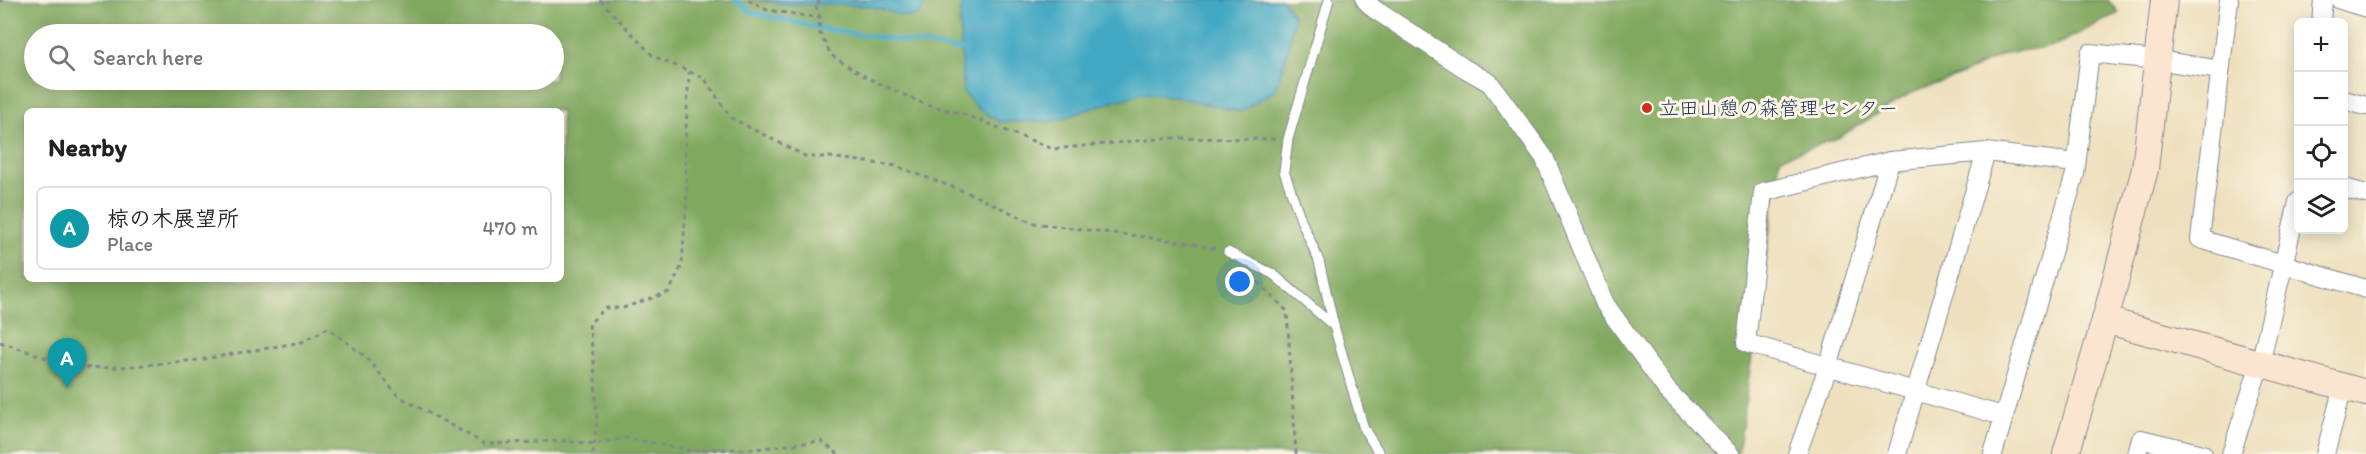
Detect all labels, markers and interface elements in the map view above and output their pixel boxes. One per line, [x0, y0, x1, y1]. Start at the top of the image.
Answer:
map controls [2294, 18, 2348, 234]
button: + [2294, 18, 2348, 72]
search box [24, 24, 564, 90]
icon: search [45, 41, 78, 74]
text: Search here [93, 44, 203, 71]
button: − [2294, 72, 2348, 126]
place label: 立田山憩の森管理センター [1659, 96, 1898, 120]
marker: 立田山憩の森管理センター [1640, 101, 1654, 115]
button: locate [2294, 126, 2348, 180]
text: Nearby [48, 131, 127, 163]
button: layers [2294, 180, 2348, 234]
text: 椋の木展望所 [107, 205, 239, 232]
text: A [63, 216, 76, 240]
text: 470 m [482, 216, 538, 240]
text: Place [107, 232, 153, 256]
your location [1225, 267, 1254, 296]
pin: A [48, 338, 86, 388]

